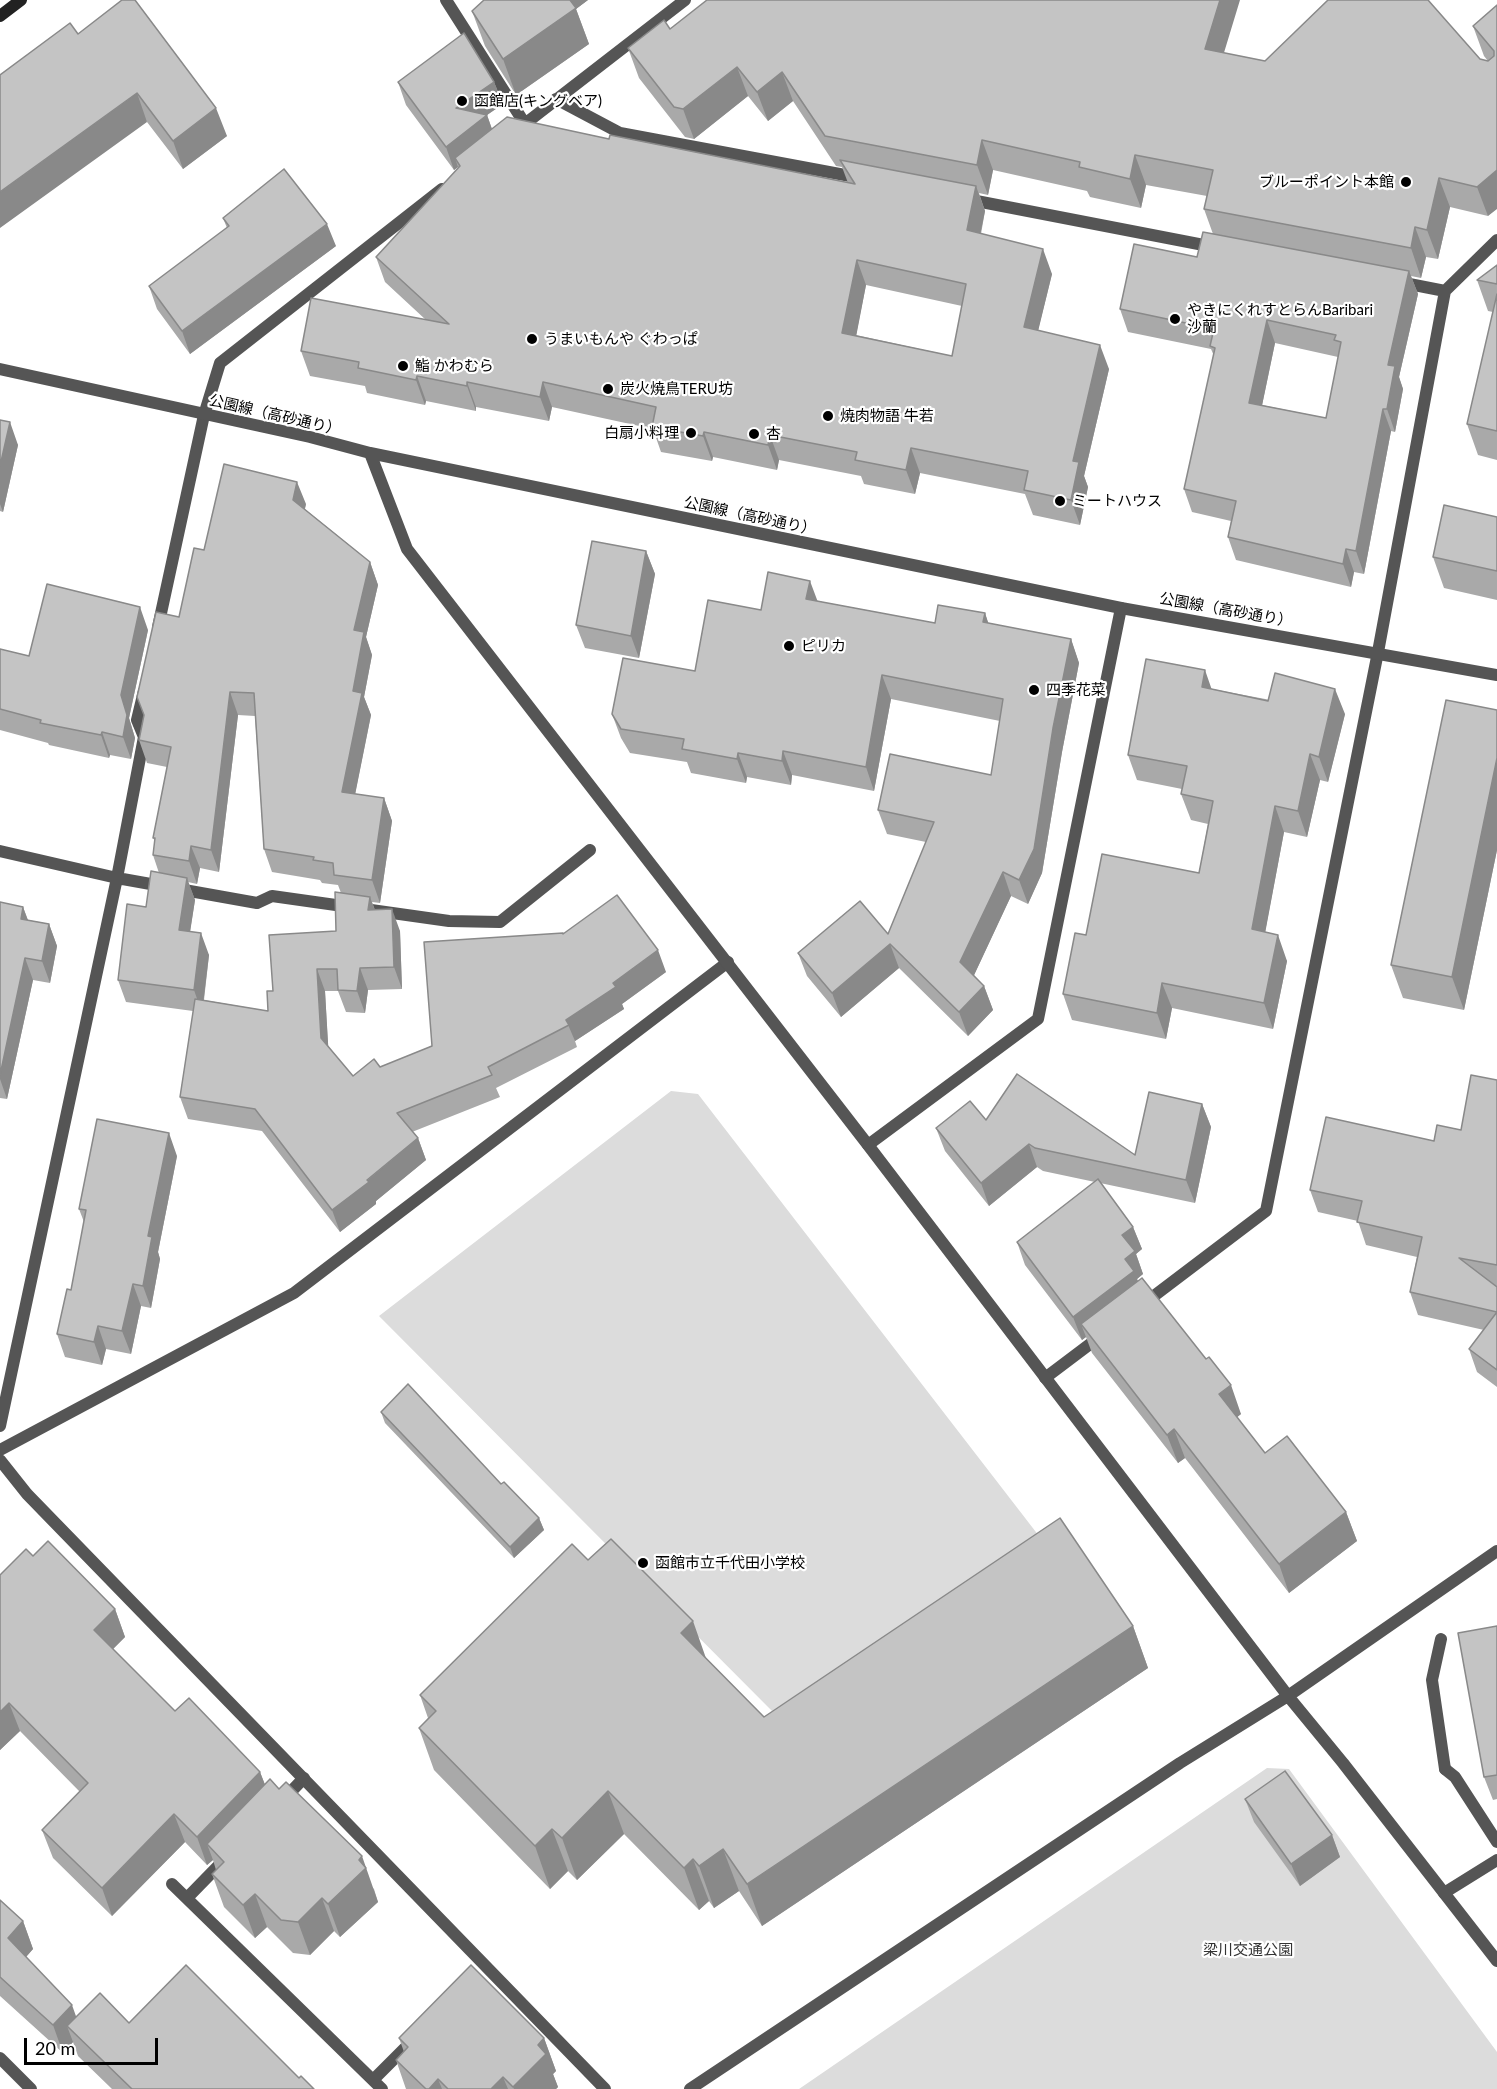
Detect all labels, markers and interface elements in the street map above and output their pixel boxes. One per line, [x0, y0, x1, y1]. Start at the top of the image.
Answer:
place label: 函館店(キングベア) [474, 92, 602, 110]
marker: 函館店(キングベア) [455, 94, 469, 108]
place label: ブルーポイント本館 [1259, 173, 1394, 191]
marker: ブルーポイント本館 [1399, 175, 1413, 189]
place label: やきにくれすとらんBaribari 沙蘭 [1187, 301, 1373, 336]
marker: やきにくれすとらんBaribari 沙蘭 [1168, 312, 1182, 326]
place label: うまいもんや ぐわっぱ [544, 330, 698, 348]
marker: うまいもんや ぐわっぱ [525, 332, 539, 346]
place label: 鮨 かわむら [415, 357, 494, 375]
marker: 鮨 かわむら [396, 359, 410, 373]
place label: 炭火焼鳥TERU坊 [620, 380, 733, 398]
marker: 炭火焼鳥TERU坊 [601, 382, 615, 396]
street label: 公園線（高砂通り） [207, 391, 343, 439]
place label: 焼肉物語 牛若 [840, 407, 934, 425]
marker: 焼肉物語 牛若 [821, 409, 835, 423]
place label: 白扇小料理 [604, 424, 679, 442]
place label: 杏 [766, 425, 781, 443]
marker: 白扇小料理 [684, 426, 698, 440]
marker: 杏 [747, 427, 761, 441]
place label: ミートハウス [1072, 492, 1162, 510]
street label: 公園線（高砂通り） [682, 493, 818, 539]
marker: ミートハウス [1053, 494, 1067, 508]
street label: 公園線（高砂通り） [1158, 589, 1294, 631]
place label: ピリカ [801, 637, 846, 655]
marker: ピリカ [782, 639, 796, 653]
place label: 四季花菜 [1046, 681, 1106, 699]
marker: 四季花菜 [1027, 683, 1041, 697]
place label: 函館市立千代田小学校 [655, 1554, 805, 1572]
marker: 函館市立千代田小学校 [636, 1556, 650, 1570]
park label: 梁川交通公園 [1203, 1941, 1293, 1959]
scale bar [27, 2026, 160, 2064]
text: 20 m [35, 2037, 75, 2059]

